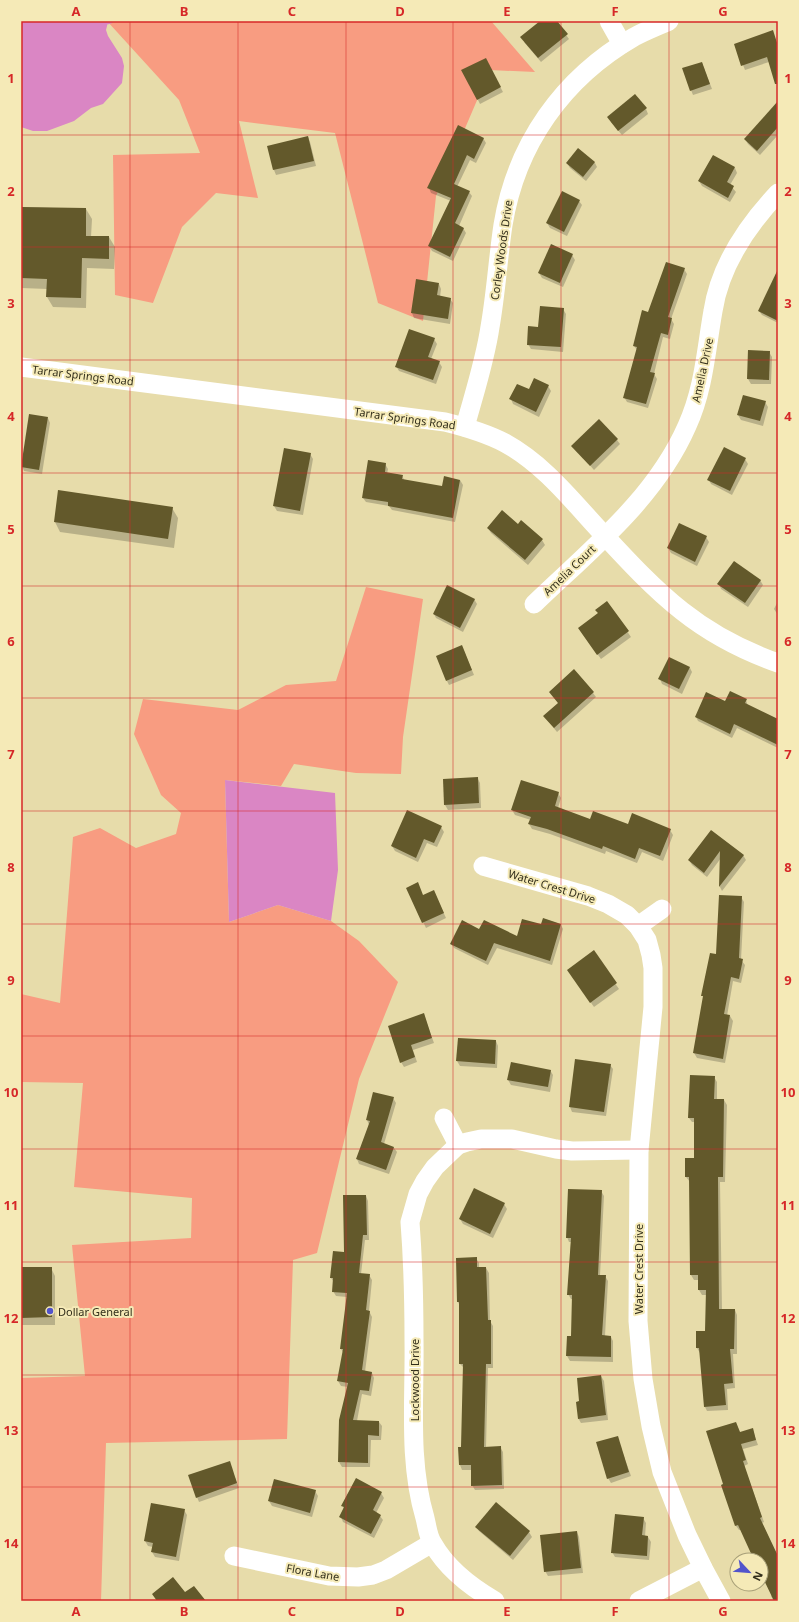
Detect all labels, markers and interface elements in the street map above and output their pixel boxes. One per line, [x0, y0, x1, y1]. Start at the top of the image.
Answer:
text: A [72, 2, 81, 20]
text: B [180, 2, 188, 20]
text: C [288, 2, 296, 20]
text: D [395, 2, 405, 20]
text: E [503, 2, 511, 20]
text: F [611, 2, 619, 20]
text: G [718, 2, 728, 20]
text: 1 [7, 69, 15, 87]
text: 1 [784, 69, 792, 87]
text: 2 [7, 182, 15, 200]
text: 2 [784, 182, 792, 200]
street label: Corley Woods Drive [487, 199, 515, 301]
text: 3 [7, 294, 15, 312]
text: 3 [784, 294, 792, 312]
street label: Amelia Drive [688, 336, 716, 404]
street label: Tarrar Springs Road [31, 361, 135, 389]
street label: Tarrar Springs Road [353, 403, 457, 433]
text: 4 [7, 407, 15, 425]
text: 4 [784, 407, 792, 425]
text: 5 [7, 520, 15, 538]
text: 5 [784, 520, 792, 538]
street label: Amelia Court [540, 541, 598, 599]
text: 6 [7, 632, 15, 650]
text: 6 [784, 632, 792, 650]
text: 7 [7, 745, 15, 763]
text: 7 [784, 745, 792, 763]
text: 8 [7, 858, 15, 876]
text: 8 [784, 858, 792, 876]
street label: Water Crest Drive [507, 866, 597, 906]
text: 9 [7, 971, 15, 989]
text: 9 [784, 971, 792, 989]
text: 10 [4, 1083, 18, 1101]
text: 10 [781, 1083, 795, 1101]
text: 11 [4, 1196, 18, 1214]
text: 11 [781, 1196, 795, 1214]
street label: Water Crest Drive [631, 1224, 646, 1314]
place label: Dollar General [58, 1304, 132, 1319]
marker: Dollar General [45, 1306, 55, 1316]
text: 12 [4, 1309, 18, 1327]
text: 12 [781, 1309, 795, 1327]
street label: Lockwood Drive [407, 1339, 422, 1421]
text: 13 [4, 1421, 18, 1439]
text: 13 [781, 1421, 795, 1439]
text: 14 [4, 1534, 19, 1552]
text: 14 [781, 1534, 796, 1552]
north arrow [729, 1552, 769, 1592]
street label: Flora Lane [285, 1560, 341, 1584]
text: N [750, 1569, 767, 1584]
text: A [72, 1602, 81, 1620]
text: B [180, 1602, 188, 1620]
text: C [288, 1602, 296, 1620]
text: D [395, 1602, 405, 1620]
text: E [503, 1602, 511, 1620]
text: F [611, 1602, 619, 1620]
text: G [718, 1602, 728, 1620]

